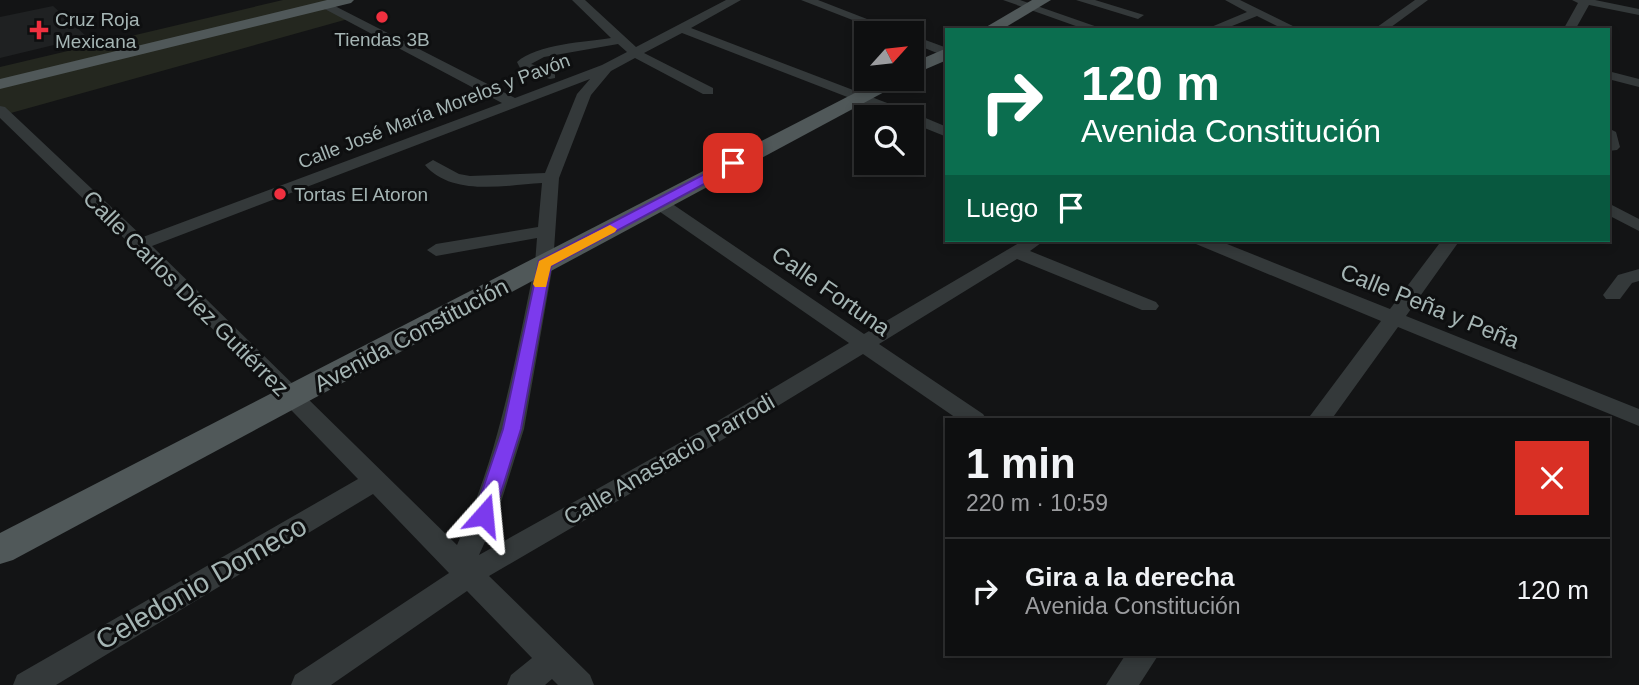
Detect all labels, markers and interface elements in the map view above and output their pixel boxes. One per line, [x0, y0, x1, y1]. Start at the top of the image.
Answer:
place label: Cruz Roja Mexicana [55, 9, 140, 52]
marker: Tiendas 3B [374, 9, 390, 25]
marker: Cruz Roja Mexicana [29, 20, 49, 40]
north arrow [854, 21, 924, 91]
map controls [854, 21, 924, 175]
place label: Tiendas 3B [334, 29, 430, 50]
street label: Calle José María Morelos y Pavón [295, 49, 573, 173]
icon: right [966, 56, 1057, 147]
text: 120 m [1081, 56, 1220, 110]
button: search [854, 105, 924, 175]
text: Avenida Constitución [1081, 113, 1381, 149]
pin [703, 133, 763, 193]
icon: arrive [714, 144, 752, 182]
place label: Tortas El Atoron [294, 184, 428, 205]
street label: Calle Carlos Díez Gutiérrez [78, 185, 294, 401]
marker: Tortas El Atoron [272, 186, 288, 202]
icon: arrive [1052, 189, 1090, 227]
text: Luego [966, 193, 1038, 223]
street label: Calle Fortuna [767, 241, 895, 341]
street label: Calle Peña y Peña [1337, 258, 1523, 354]
street label: Avenida Constitución [310, 273, 512, 397]
street label: Calle Anastacio Parrodi [559, 388, 779, 530]
text: 1 min [966, 440, 1076, 487]
button: close [1515, 441, 1589, 515]
position arrow [447, 478, 521, 552]
text: 220 m · 10:59 [966, 490, 1108, 516]
street label: Celedonio Domeco [90, 510, 312, 656]
text: Gira a la derecha [1025, 562, 1235, 592]
icon: right [966, 572, 1004, 610]
text: 120 m [1517, 575, 1589, 605]
text: Avenida Constitución [1025, 593, 1241, 619]

